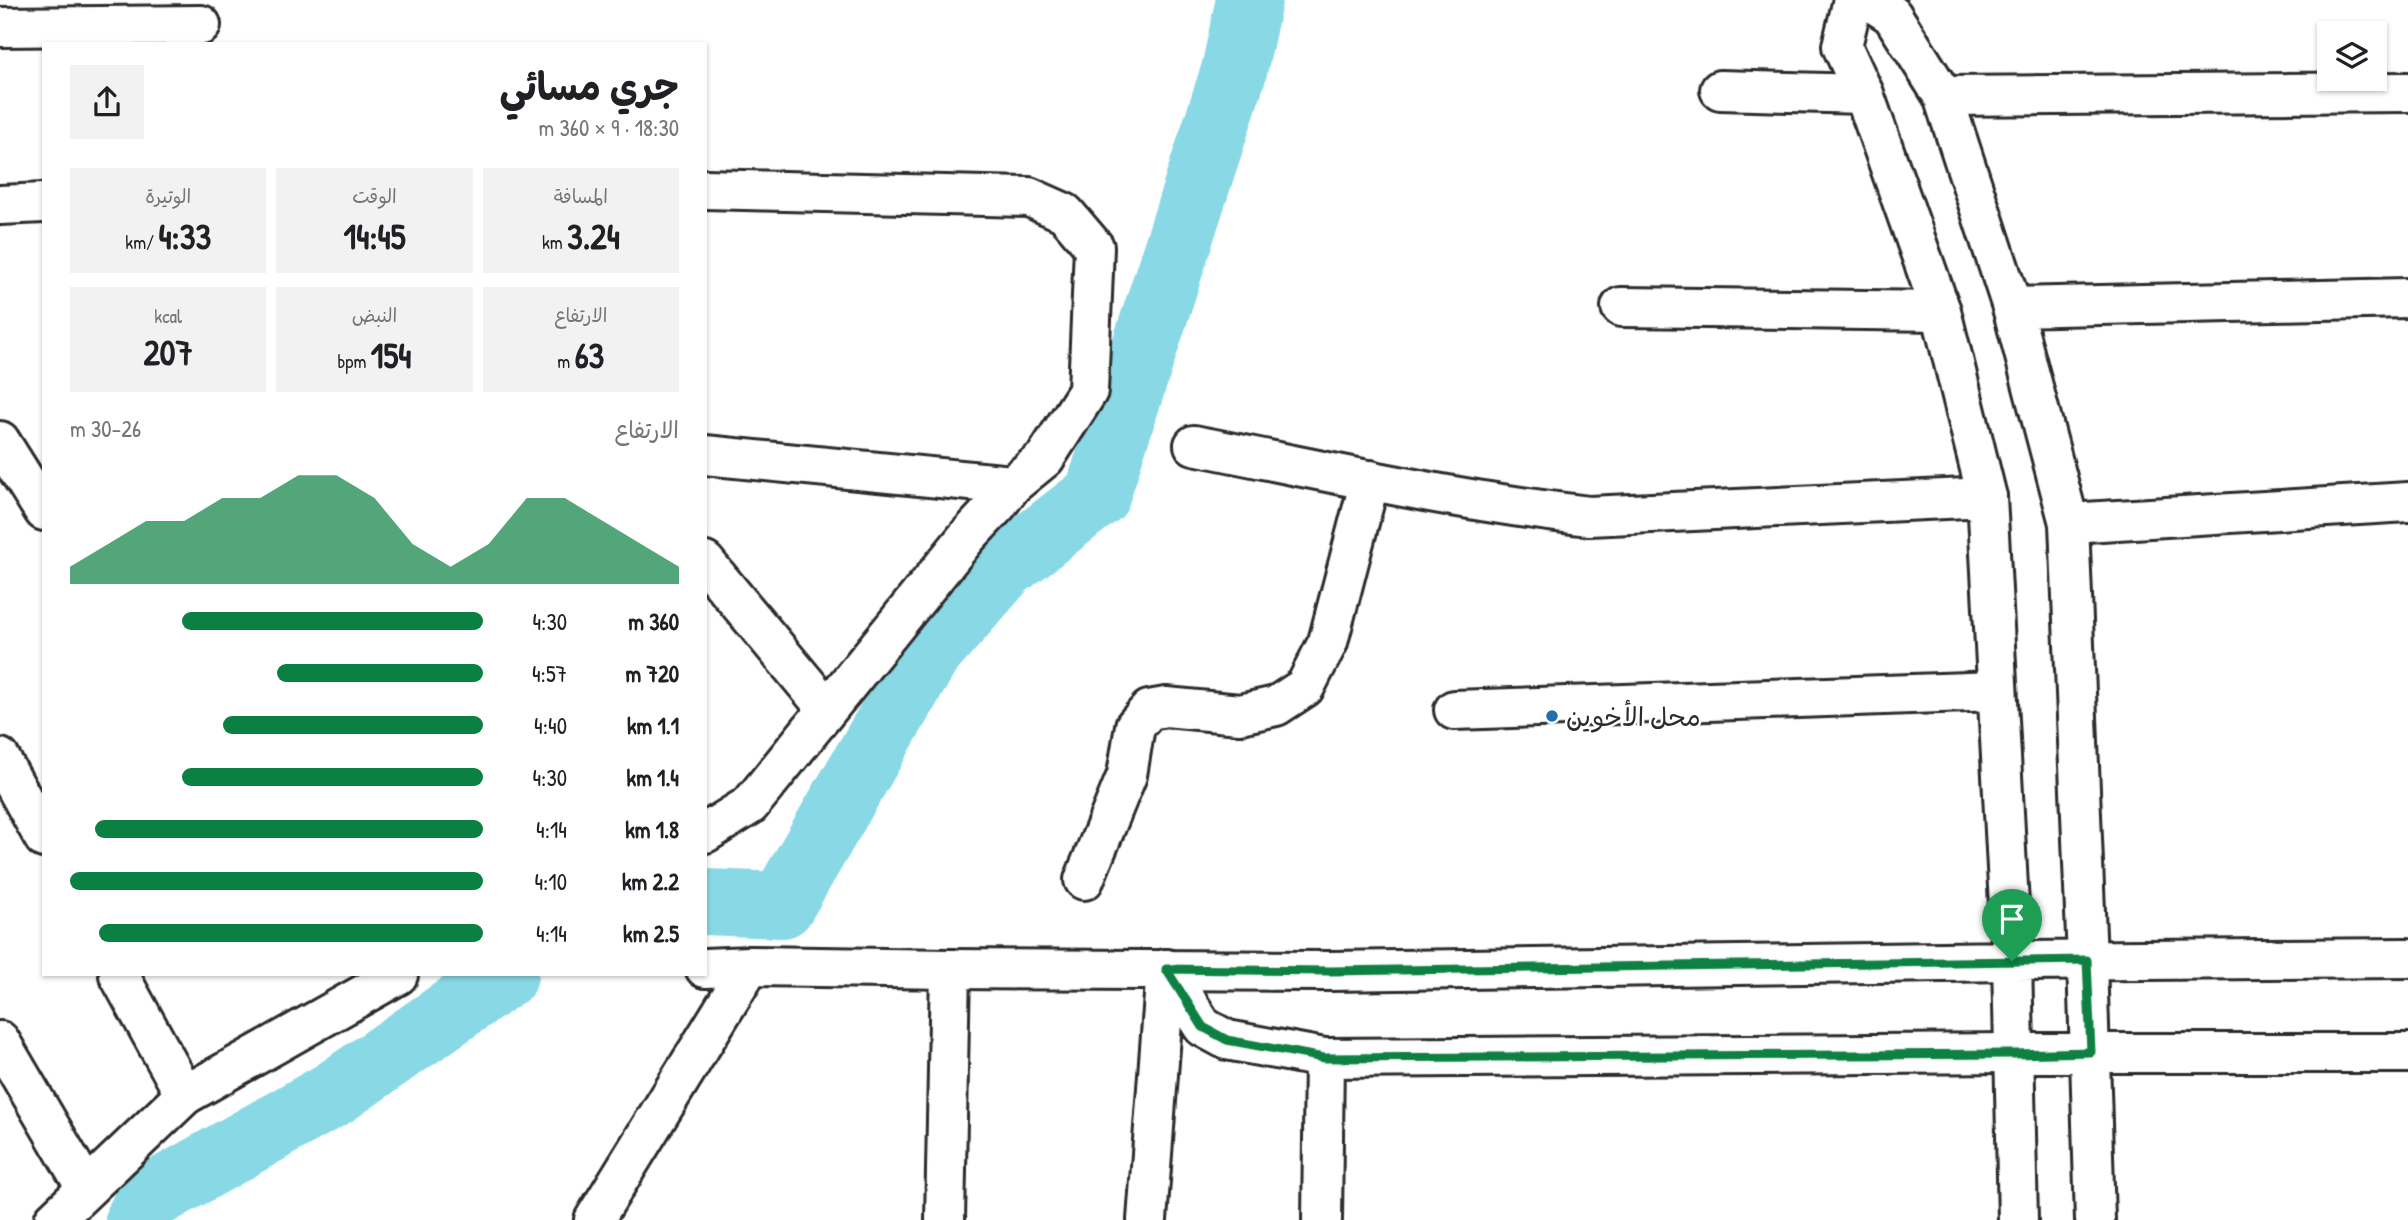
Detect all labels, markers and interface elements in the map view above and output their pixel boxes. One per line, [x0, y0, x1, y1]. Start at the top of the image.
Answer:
map controls [2317, 21, 2387, 91]
button: layers [2317, 21, 2387, 91]
text: جري مسائي [499, 60, 679, 112]
button: share [70, 65, 144, 139]
text: 18:30 · 9 × 360 m [539, 112, 679, 143]
text: الوتيرة [145, 183, 191, 209]
text: الوقت [352, 183, 397, 209]
text: المسافة [554, 183, 608, 209]
text: 4:33 [158, 213, 211, 260]
text: 14:45 [344, 213, 405, 260]
text: 3.24 [567, 213, 620, 260]
text: /km [125, 229, 158, 255]
text: km [542, 229, 567, 255]
text: النبض [352, 302, 397, 328]
text: الارتفاع [554, 302, 607, 328]
text: kcal [154, 303, 182, 329]
text: 207 [143, 329, 193, 376]
text: 154 [371, 332, 411, 379]
text: 63 [575, 332, 604, 379]
text: bpm [338, 348, 371, 374]
text: m [557, 348, 575, 374]
text: 26–30 m [70, 413, 141, 444]
text: الارتفاع [615, 414, 679, 445]
text: 4:30 [532, 606, 567, 637]
text: 360 m [628, 606, 679, 637]
text: 4:57 [532, 658, 567, 689]
text: 720 m [626, 658, 679, 689]
place label: محل الأخوين [1566, 699, 1701, 734]
marker: محل الأخوين [1544, 708, 1560, 724]
text: 4:40 [534, 710, 567, 741]
text: 1.1 km [627, 710, 679, 741]
text: 4:30 [532, 762, 567, 793]
text: 1.4 km [627, 762, 679, 793]
text: 4:14 [536, 814, 567, 845]
text: 1.8 km [625, 814, 679, 845]
text: 4:10 [534, 866, 567, 897]
text: 2.2 km [622, 866, 679, 897]
pin [1982, 889, 2042, 961]
icon: arrive [1993, 900, 2031, 938]
text: 4:14 [536, 918, 567, 949]
text: 2.5 km [623, 918, 679, 949]

